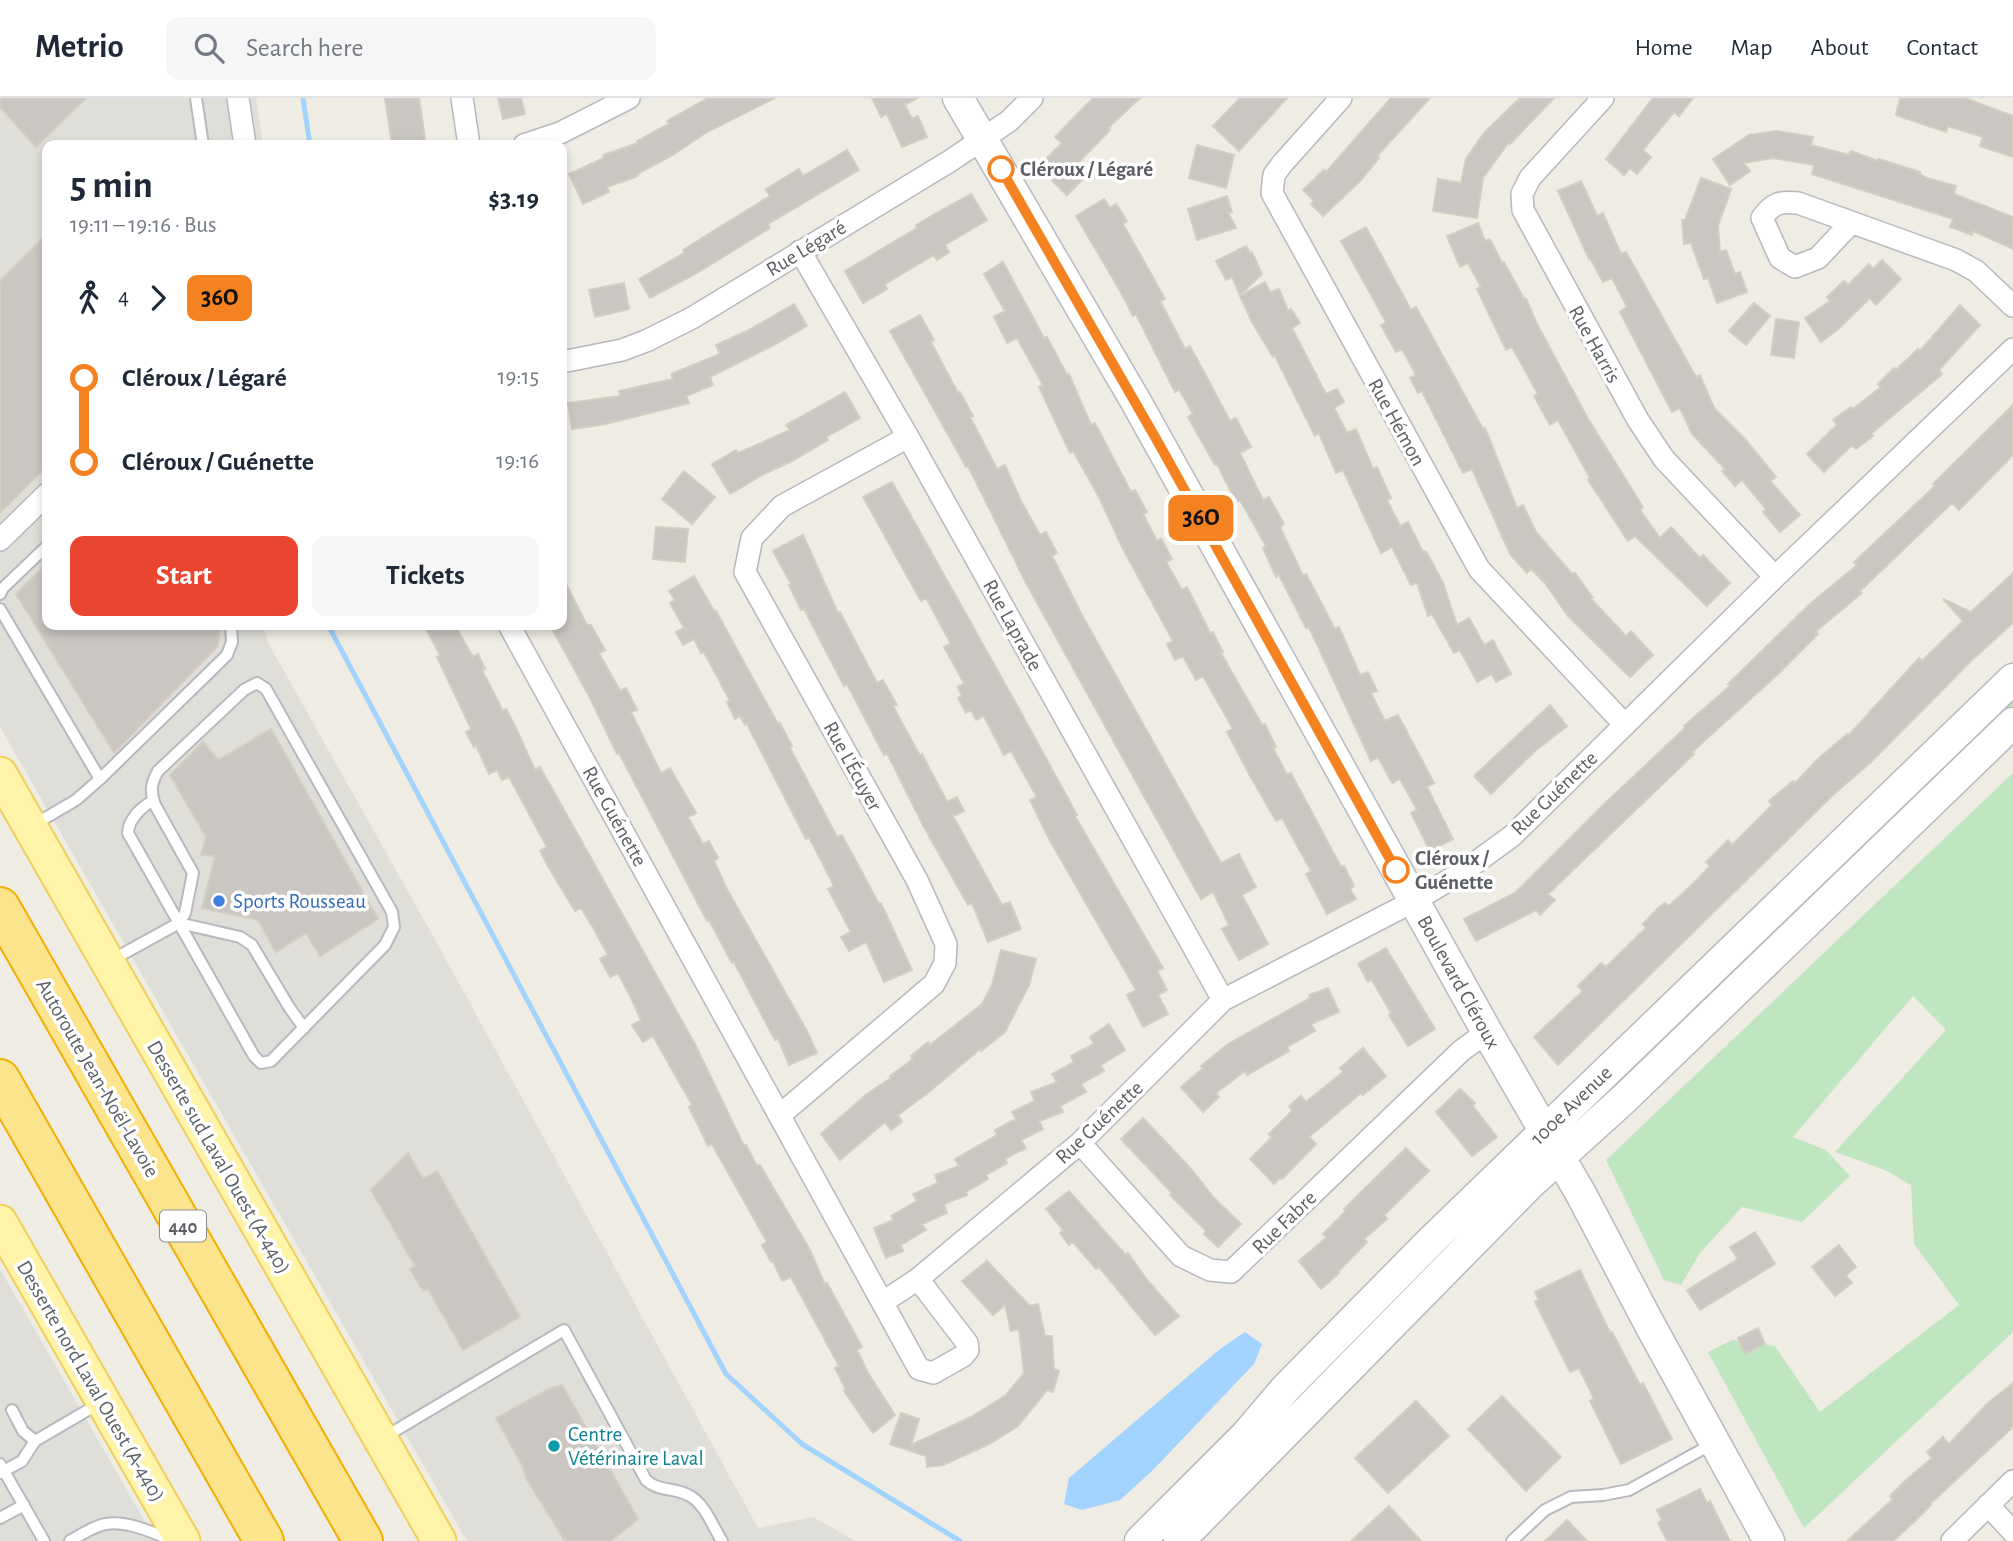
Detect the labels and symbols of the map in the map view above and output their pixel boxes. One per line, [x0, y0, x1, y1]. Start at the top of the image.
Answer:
marker: Cléroux / Légaré [988, 156, 1014, 182]
place label: Cléroux / Légaré [1020, 159, 1153, 180]
street label: Rue Légaré [763, 217, 850, 280]
street label: Rue Harris [1565, 302, 1624, 386]
street label: Rue Hémon [1364, 375, 1429, 470]
line badge: 36O [1161, 495, 1241, 541]
street label: Rue Laprade [979, 576, 1046, 674]
street label: Rue L'Écuyer [819, 717, 887, 815]
street label: Rue Guénette [1507, 747, 1602, 839]
street label: Rue Guénette [578, 763, 651, 870]
place label: Cléroux / Guénette [1415, 848, 1493, 893]
marker: Cléroux / Guénette [1383, 857, 1409, 883]
place label: Sports Rousseau [233, 891, 366, 912]
marker: Sports Rousseau [211, 893, 227, 909]
street label: Boulevard Cléroux [1413, 912, 1504, 1052]
street label: Autoroute Jean-Noël-Lavoie [32, 976, 163, 1181]
street label: Desserte sud Laval Ouest (A-440) [142, 1036, 296, 1278]
street label: 100e Avenue [1527, 1062, 1616, 1149]
street label: Rue Guénette [1052, 1077, 1147, 1168]
street label: Rue Fabre [1248, 1187, 1321, 1258]
road number: 440 [160, 1210, 206, 1242]
street label: Desserte nord Laval Ouest (A-440) [13, 1257, 168, 1506]
place label: Centre Vétérinaire Laval [568, 1424, 704, 1469]
marker: Centre Vétérinaire Laval [546, 1438, 562, 1454]

